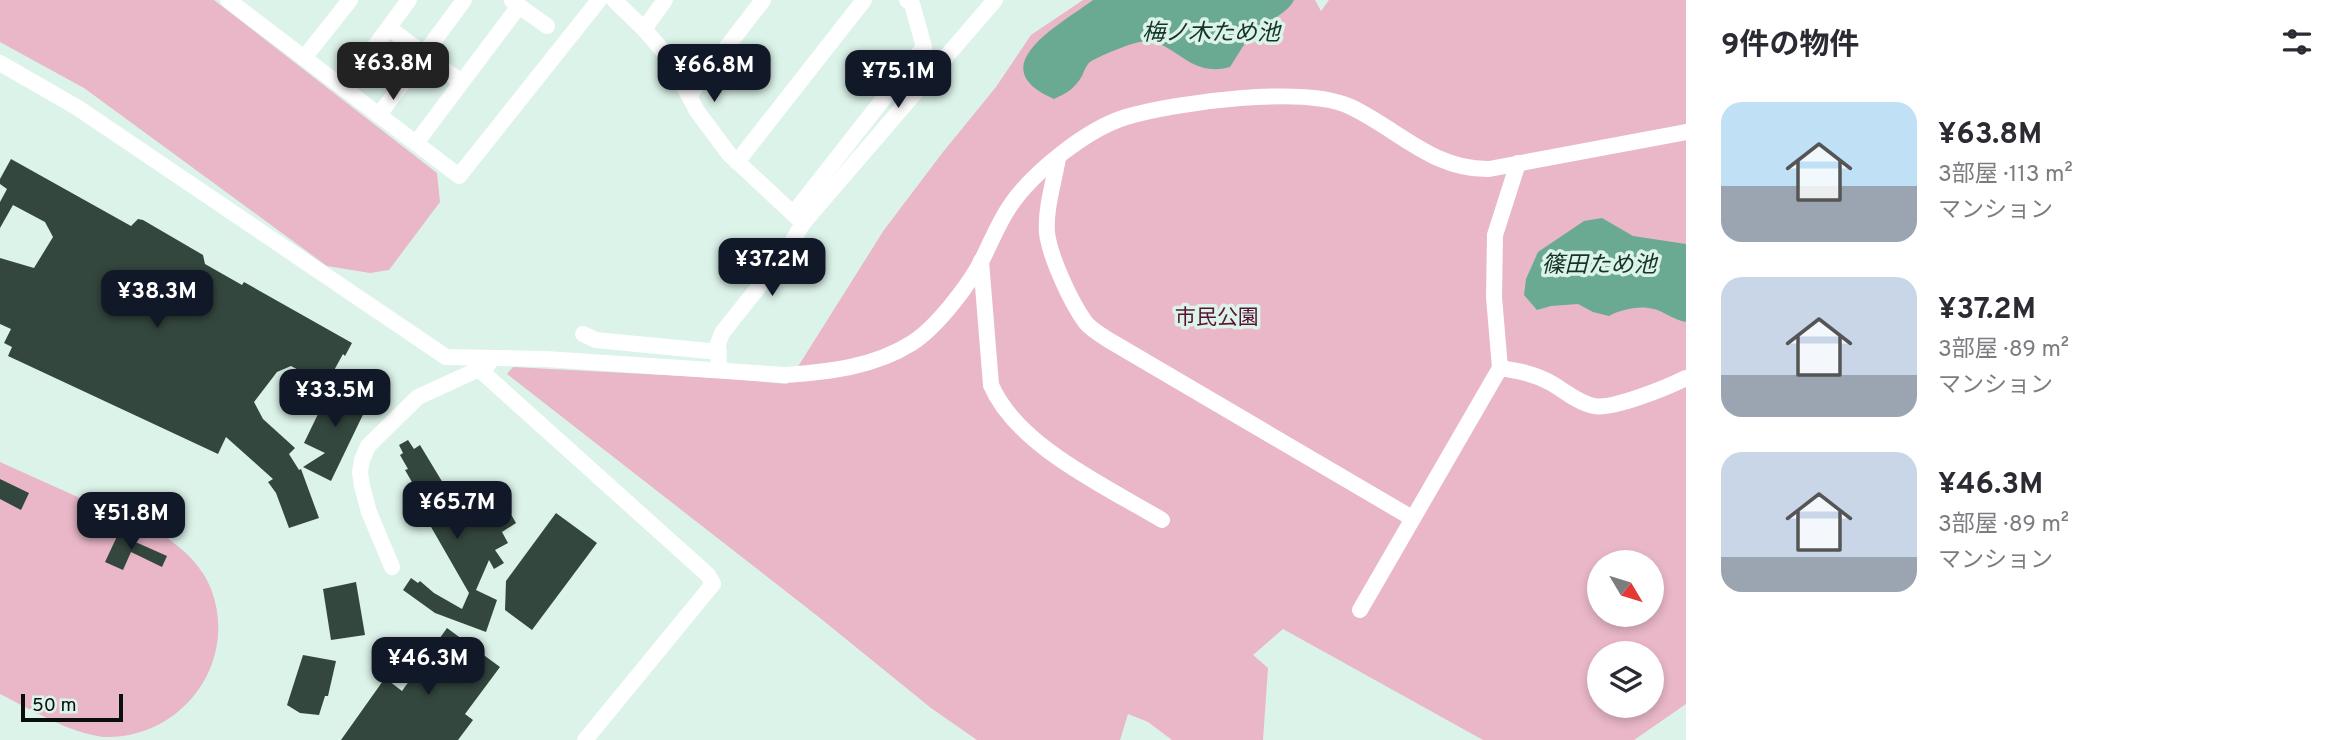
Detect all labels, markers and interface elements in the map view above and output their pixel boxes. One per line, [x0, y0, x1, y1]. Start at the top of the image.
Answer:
water label: 梅ノ木ため池 [1142, 20, 1282, 49]
icon: filters [2278, 23, 2316, 61]
text: 9件の物件 [1721, 28, 1859, 65]
pin: ¥63.8M [336, 42, 450, 102]
pin: ¥66.8M [657, 44, 771, 104]
text: ¥63.8M [353, 50, 433, 79]
pin: ¥75.1M [841, 50, 955, 110]
text: ¥66.8M [674, 52, 754, 81]
text: ¥75.1M [861, 58, 935, 87]
text: ¥63.8M [1938, 117, 2042, 154]
icon: home [1777, 130, 1861, 214]
text: 3部屋 · 113 m² [1938, 161, 2073, 190]
text: マンション [1938, 197, 2053, 226]
pin: ¥37.2M [715, 238, 829, 298]
text: ¥37.2M [734, 246, 810, 275]
water label: 篠田ため池 [1542, 252, 1659, 281]
pin: ¥38.3M [100, 270, 214, 330]
text: ¥38.3M [117, 278, 197, 307]
text: ¥37.2M [1938, 292, 2036, 329]
park label: 市民公園 [1175, 305, 1259, 332]
icon: home [1777, 305, 1861, 389]
text: 3部屋 · 89 m² [1938, 336, 2069, 365]
pin: ¥33.5M [278, 370, 392, 429]
text: マンション [1938, 372, 2053, 401]
text: ¥33.5M [295, 377, 375, 406]
text: ¥46.3M [1938, 467, 2043, 504]
icon: home [1777, 480, 1861, 564]
pin: ¥65.7M [400, 482, 514, 541]
text: ¥65.7M [419, 489, 495, 518]
pin: ¥51.8M [74, 492, 188, 552]
text: ¥51.8M [93, 500, 169, 529]
text: 3部屋 · 89 m² [1938, 511, 2069, 540]
text: マンション [1938, 547, 2053, 576]
north arrow [1587, 550, 1664, 626]
map controls [1587, 550, 1664, 718]
pin: ¥46.3M [371, 638, 485, 697]
button: layers [1587, 641, 1664, 718]
text: ¥46.3M [388, 645, 468, 674]
scale bar [21, 691, 122, 723]
text: 50 m [32, 694, 77, 718]

